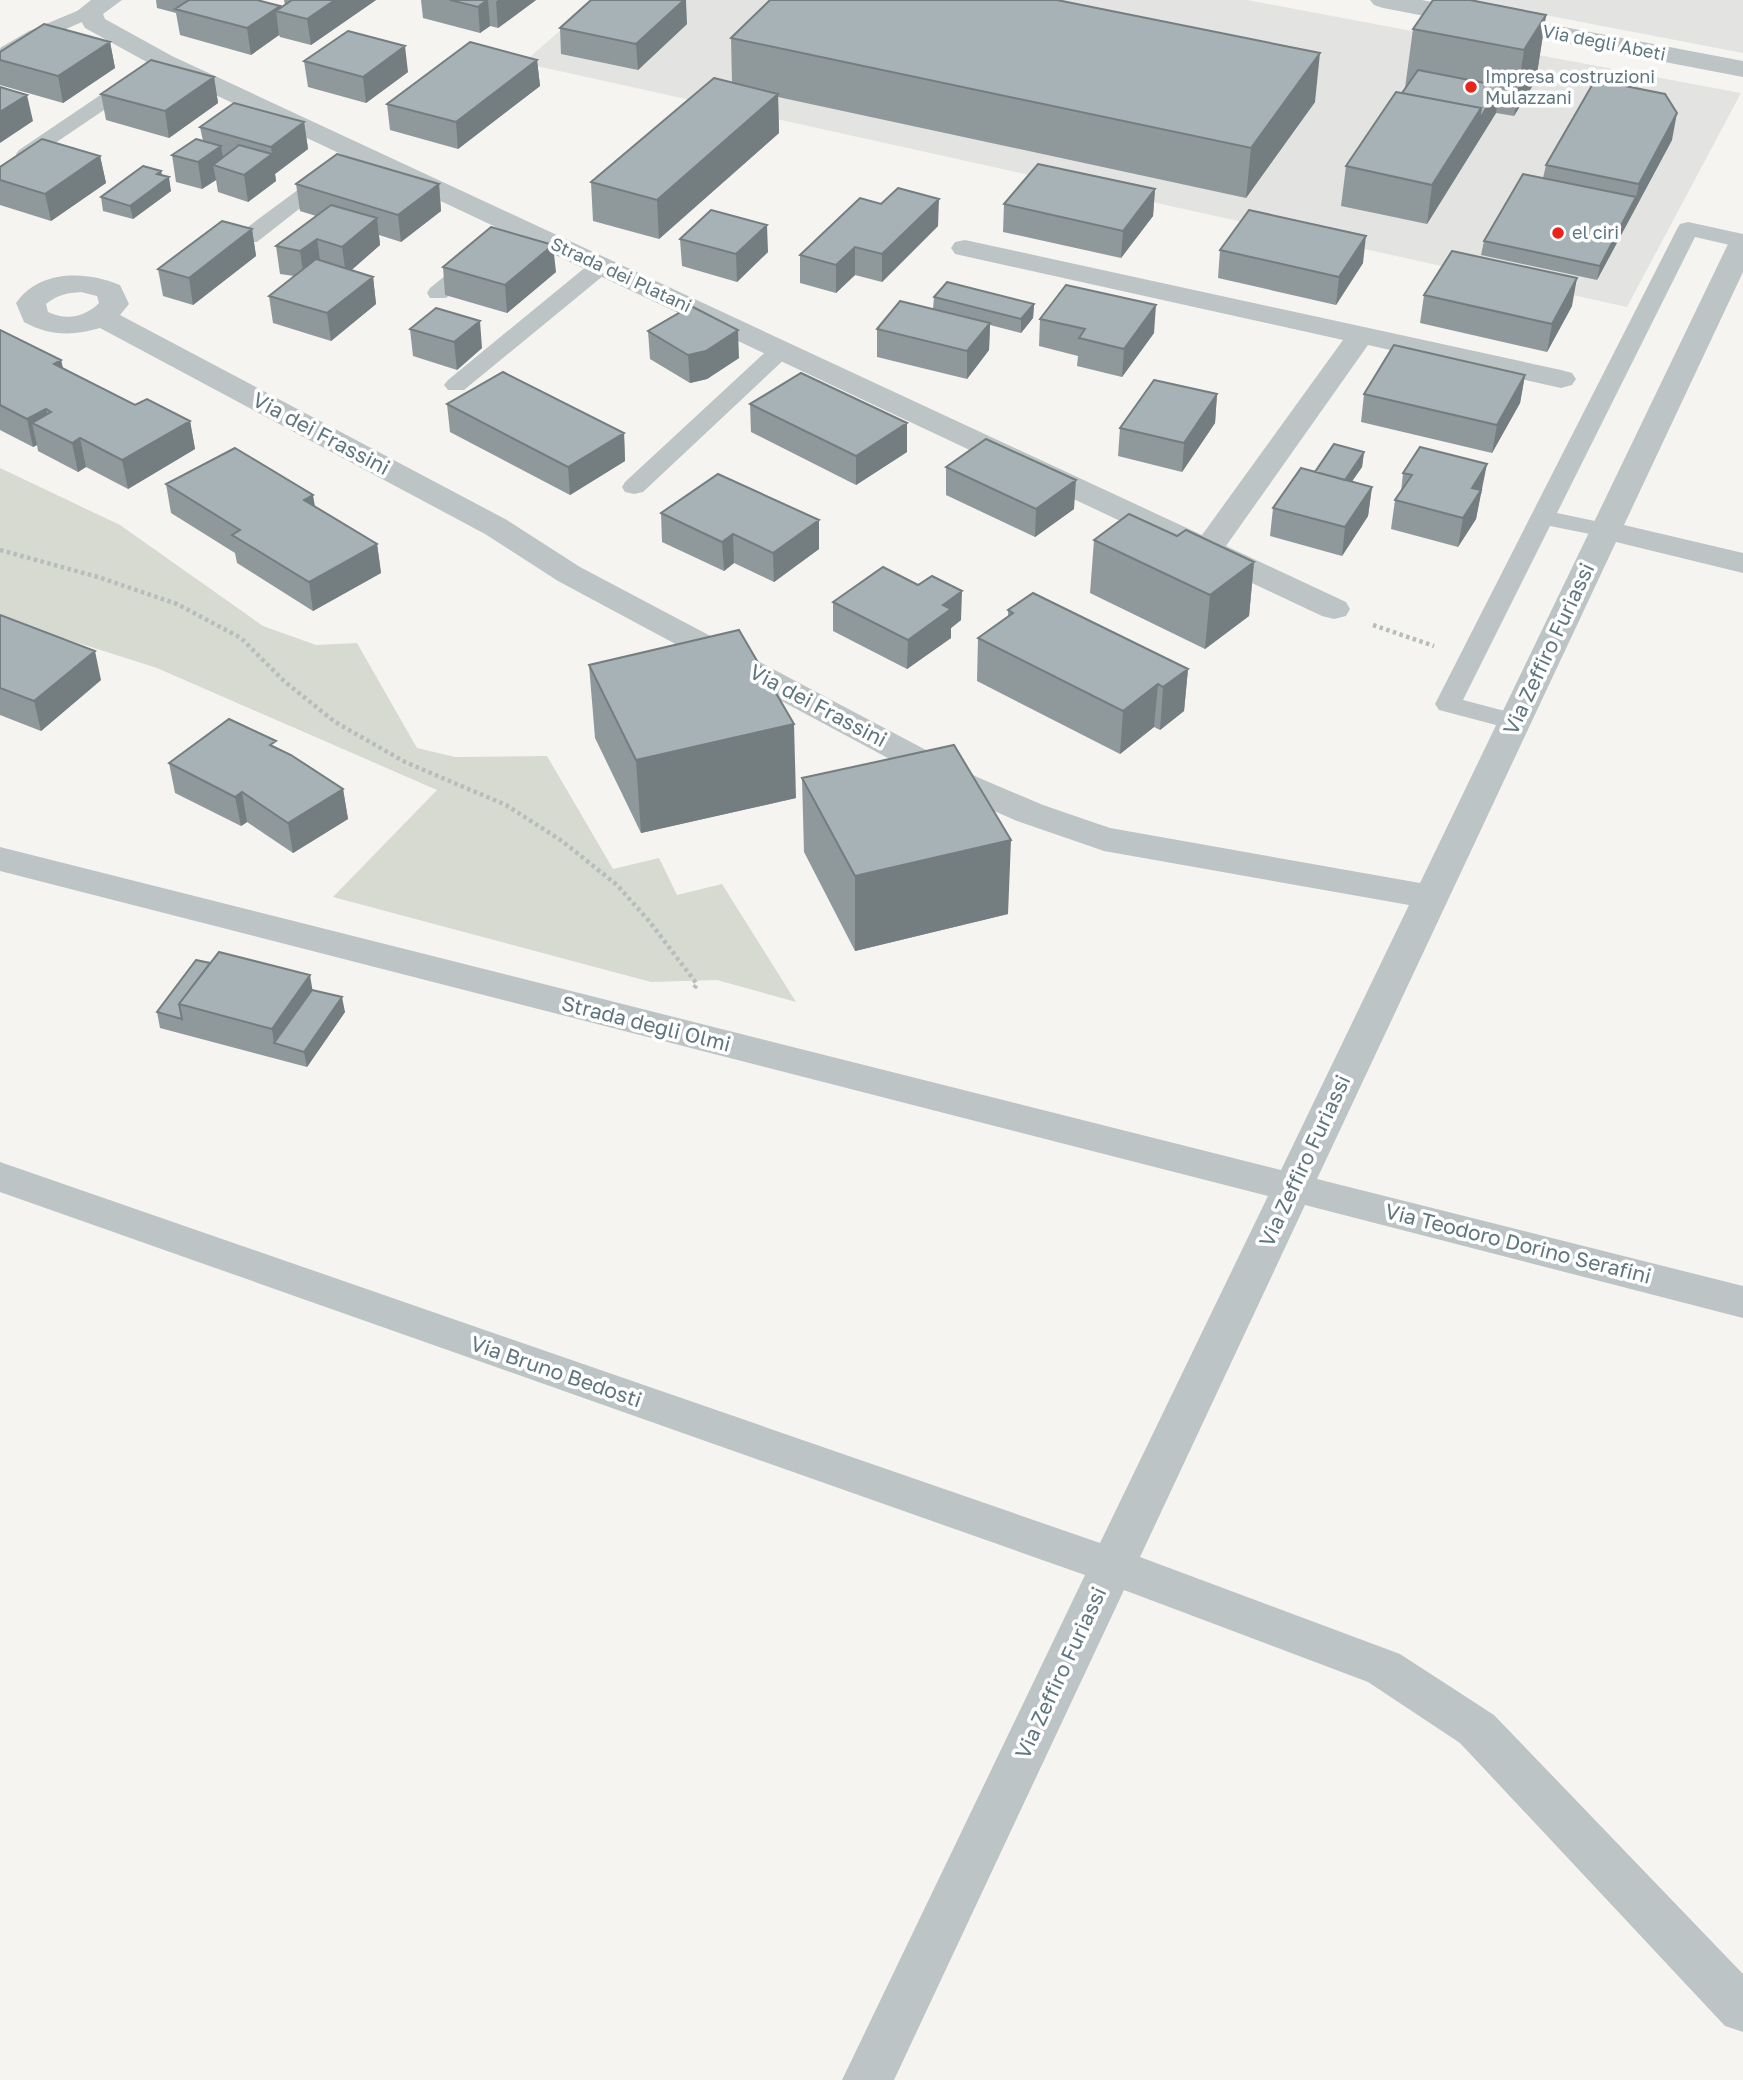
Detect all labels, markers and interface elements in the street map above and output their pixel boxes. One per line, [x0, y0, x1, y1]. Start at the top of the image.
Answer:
street label: Via degli Abeti [1541, 19, 1668, 65]
place label: Impresa costruzioni Mulazzani [1485, 65, 1655, 108]
marker: Impresa costruzioni Mulazzani [1463, 79, 1479, 95]
place label: el ciri [1572, 221, 1619, 243]
marker: el ciri [1550, 225, 1566, 241]
street label: Strada dei Platani [548, 232, 695, 316]
street label: Via dei Frassini [248, 386, 394, 480]
street label: Via Zeffiro Furiassi [1497, 558, 1599, 739]
street label: Via dei Frassini [745, 658, 891, 752]
street label: Strada degli Olmi [559, 989, 734, 1057]
street label: Via Zeffiro Furiassi [1253, 1070, 1355, 1251]
street label: Via Teodoro Dorino Serafini [1383, 1197, 1654, 1289]
street label: Via Bruno Bedosti [467, 1330, 645, 1413]
street label: Via Zeffiro Furiassi [1009, 1582, 1111, 1763]

